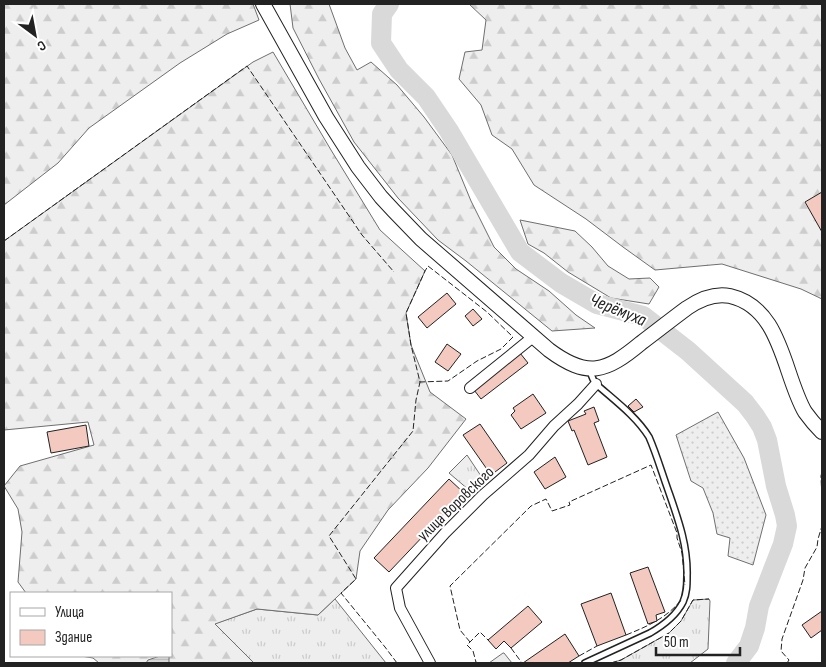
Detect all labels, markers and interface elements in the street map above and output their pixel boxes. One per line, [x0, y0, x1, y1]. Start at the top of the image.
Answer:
north arrow [10, 10, 60, 60]
text: С [34, 36, 49, 55]
water label: Черёмуха [587, 289, 650, 331]
street label: улица Воровского [414, 463, 498, 545]
legend [10, 592, 172, 657]
text: Улица [55, 603, 84, 622]
scale bar [656, 624, 740, 656]
text: Здание [55, 628, 92, 647]
text: 50 m [664, 633, 689, 652]

